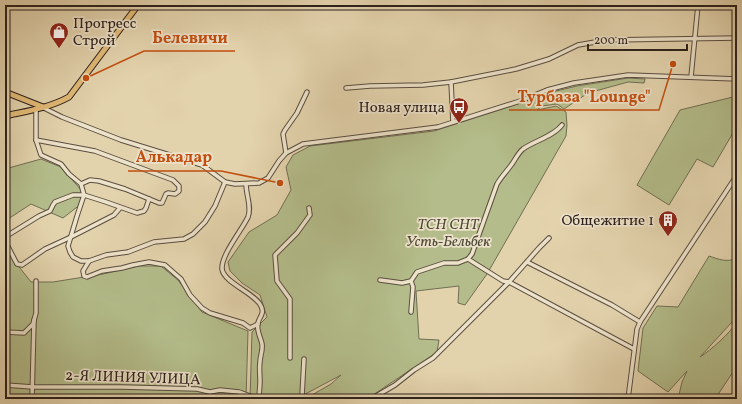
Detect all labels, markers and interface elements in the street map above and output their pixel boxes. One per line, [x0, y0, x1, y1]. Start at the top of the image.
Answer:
place label: Прогресс Строй [73, 14, 137, 52]
shop icon: Прогресс Строй [48, 21, 70, 49]
callout: Белевичи [144, 23, 235, 51]
scale bar [588, 26, 687, 52]
text: Белевичи [152, 28, 228, 50]
text: 200 m [594, 33, 628, 49]
callout: Турбаза "Lounge" [509, 82, 659, 110]
text: Турбаза "Lounge" [517, 87, 651, 109]
bus stop icon: Новая улица [448, 96, 470, 124]
place label: Новая улица [359, 98, 445, 119]
callout: Алькадар [128, 143, 221, 171]
text: Алькадар [136, 147, 212, 169]
building icon: Общежитие 1 [657, 209, 679, 237]
place label: Общежитие 1 [561, 211, 654, 232]
park label: ТСН СНТ Усть-Бельбек [406, 215, 491, 253]
street label: 2-Я ЛИНИЯ УЛИЦА [65, 366, 201, 391]

